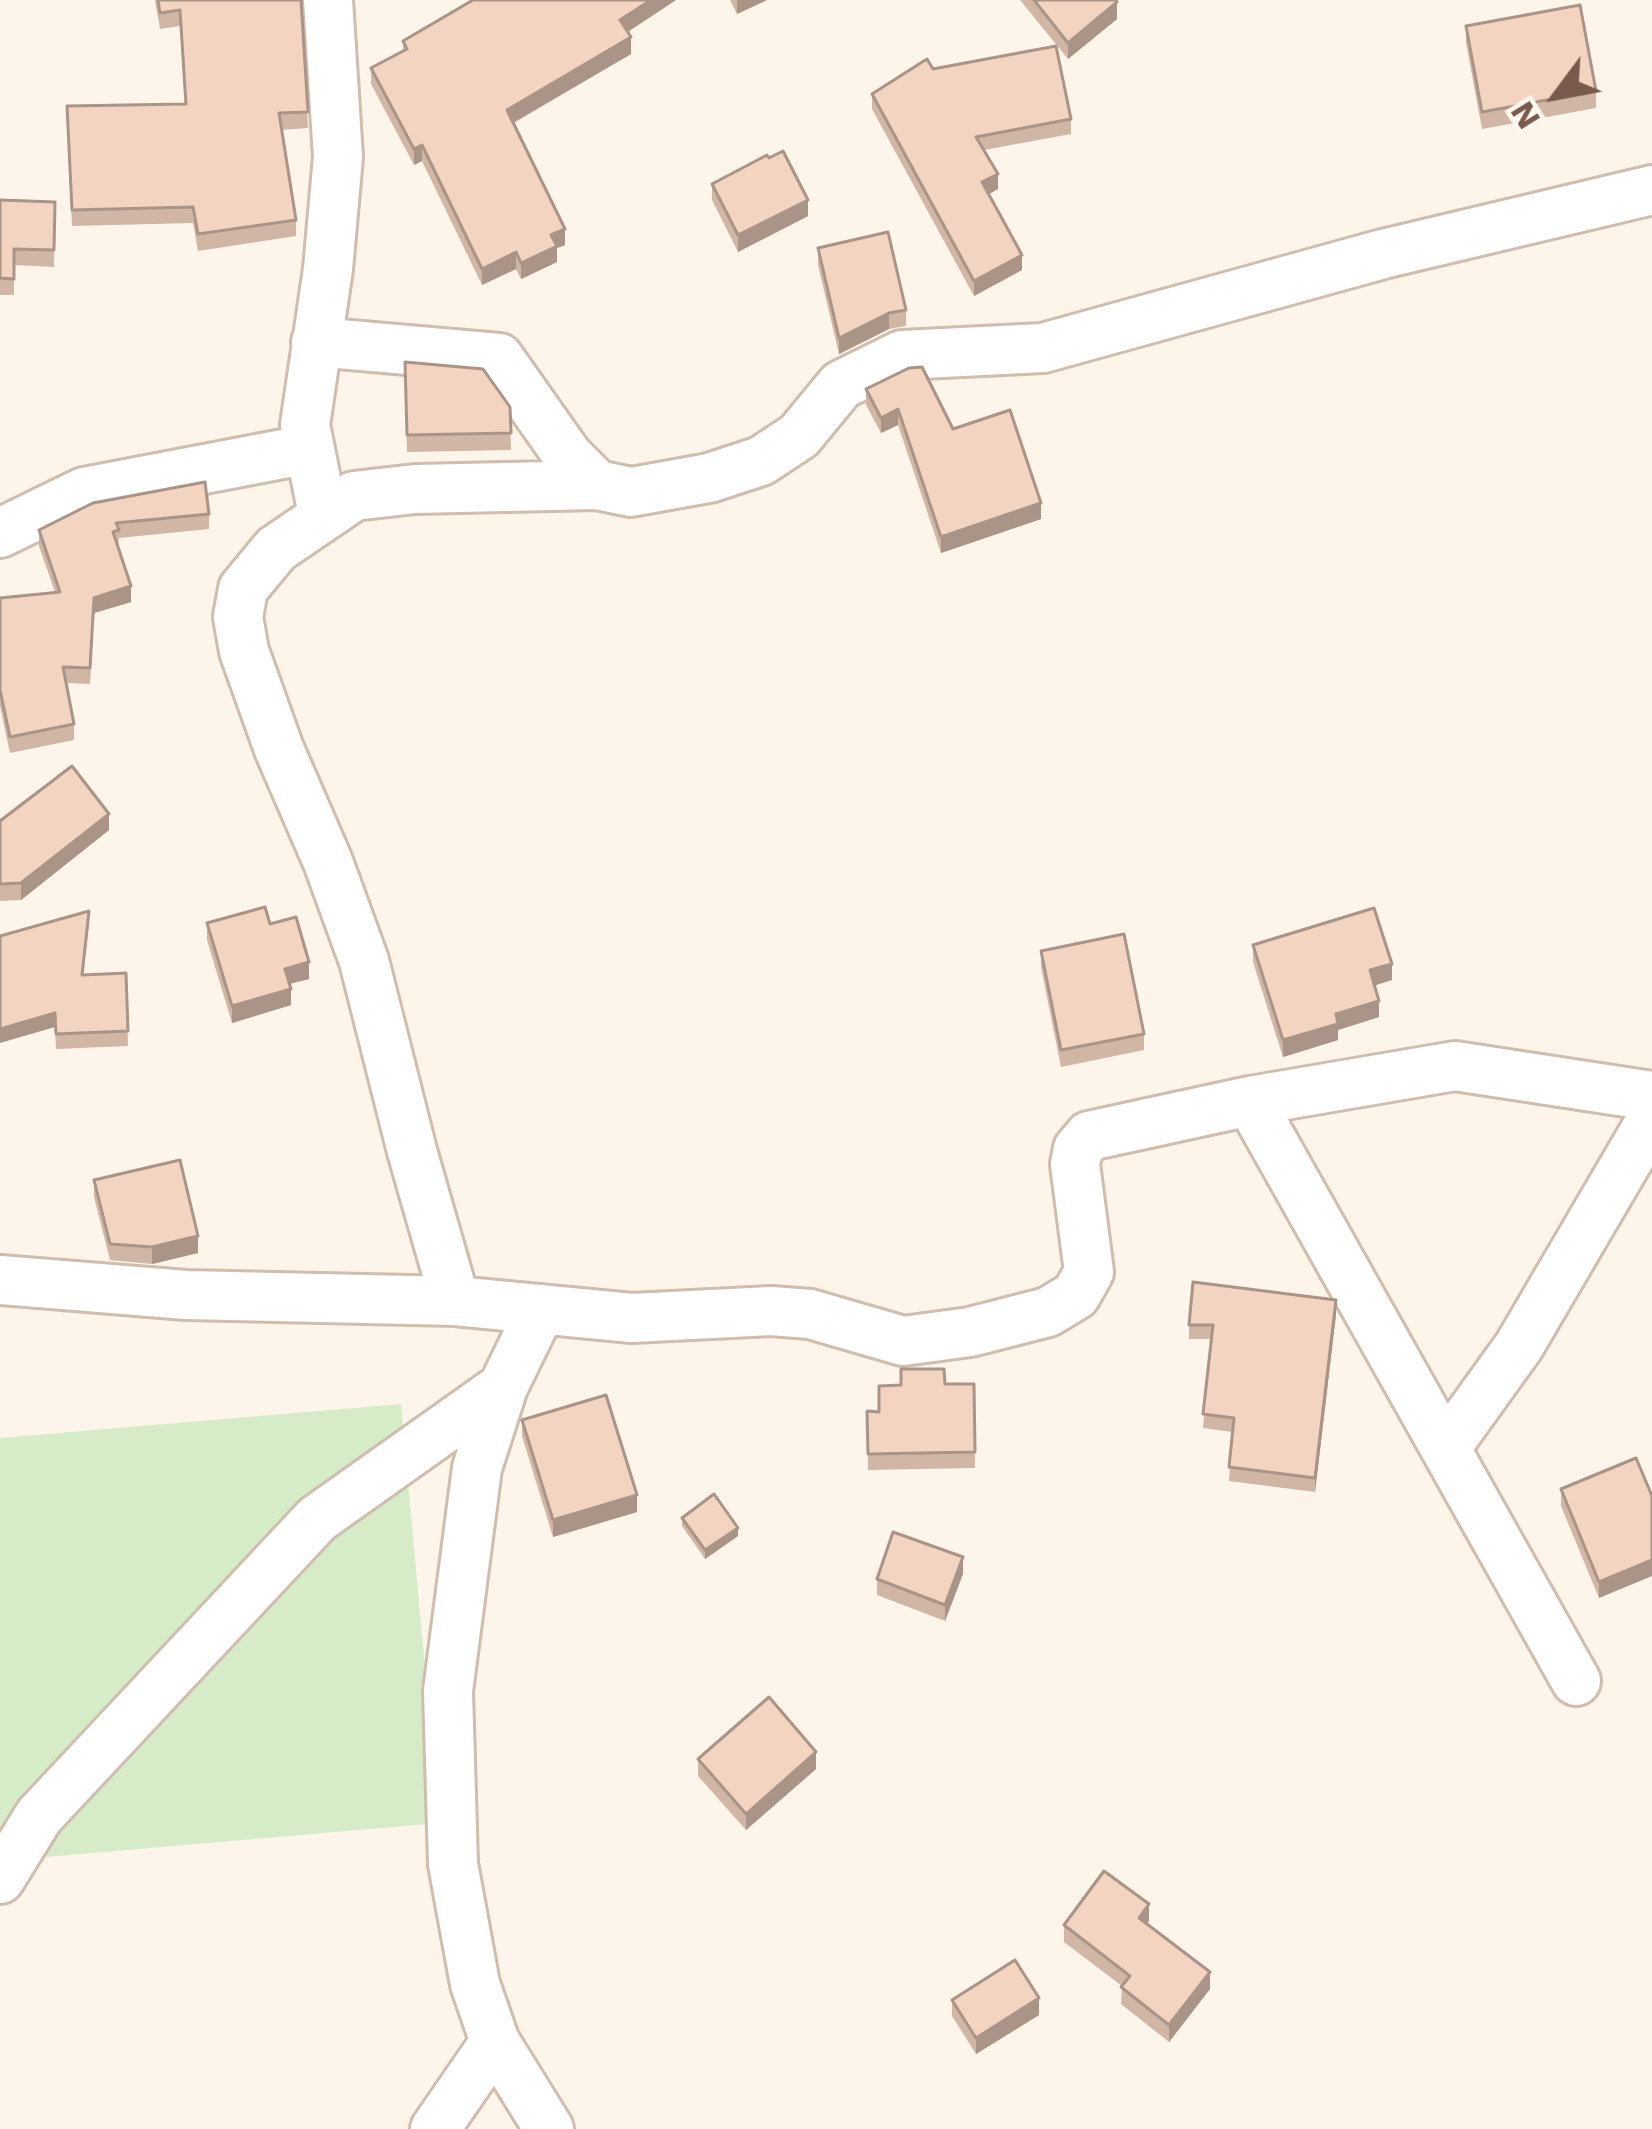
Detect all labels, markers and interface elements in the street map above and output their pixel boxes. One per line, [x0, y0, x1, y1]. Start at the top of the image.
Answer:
north arrow [1496, 36, 1616, 156]
text: N [1502, 95, 1548, 136]

